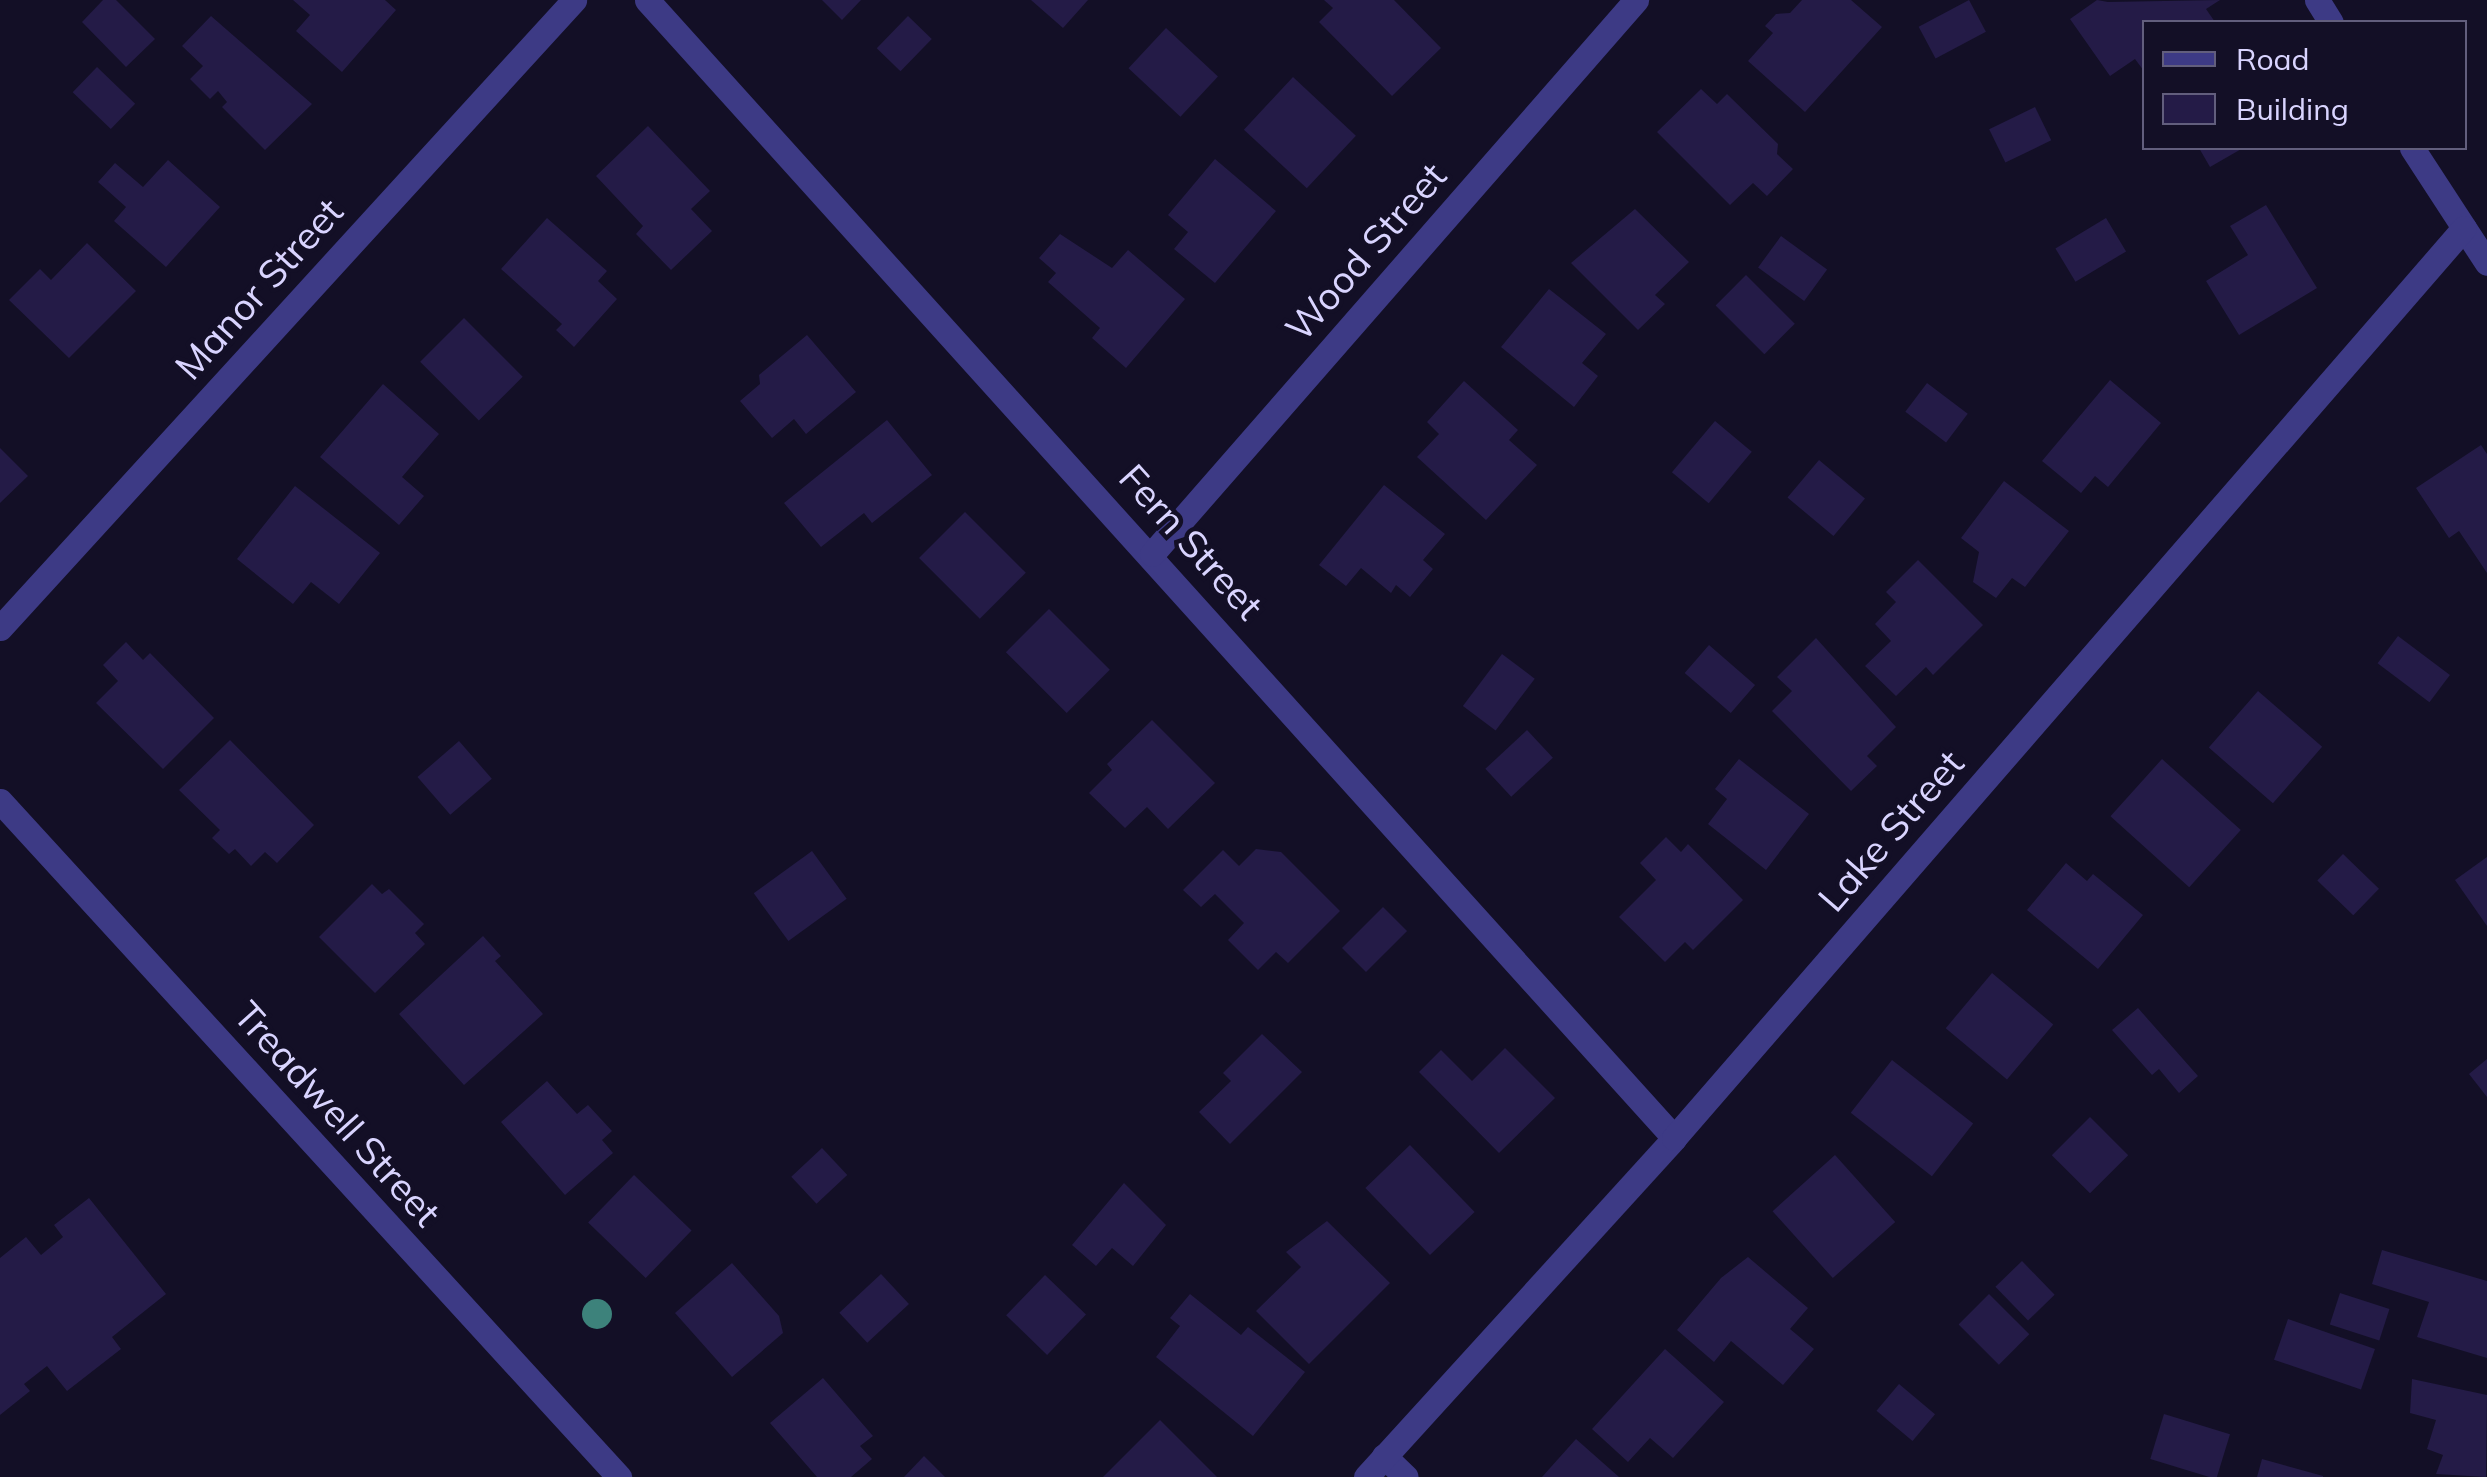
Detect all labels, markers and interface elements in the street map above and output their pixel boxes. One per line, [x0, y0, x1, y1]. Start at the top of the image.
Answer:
legend [2142, 20, 2467, 150]
text: Road [2236, 40, 2310, 78]
text: Building [2236, 90, 2349, 128]
street label: Wood Street [1276, 154, 1456, 350]
street label: Manor Street [166, 189, 352, 389]
street label: Fern Street [1110, 455, 1272, 629]
street label: Lake Street [1809, 741, 1973, 921]
street label: Treadwell Street [224, 992, 450, 1236]

